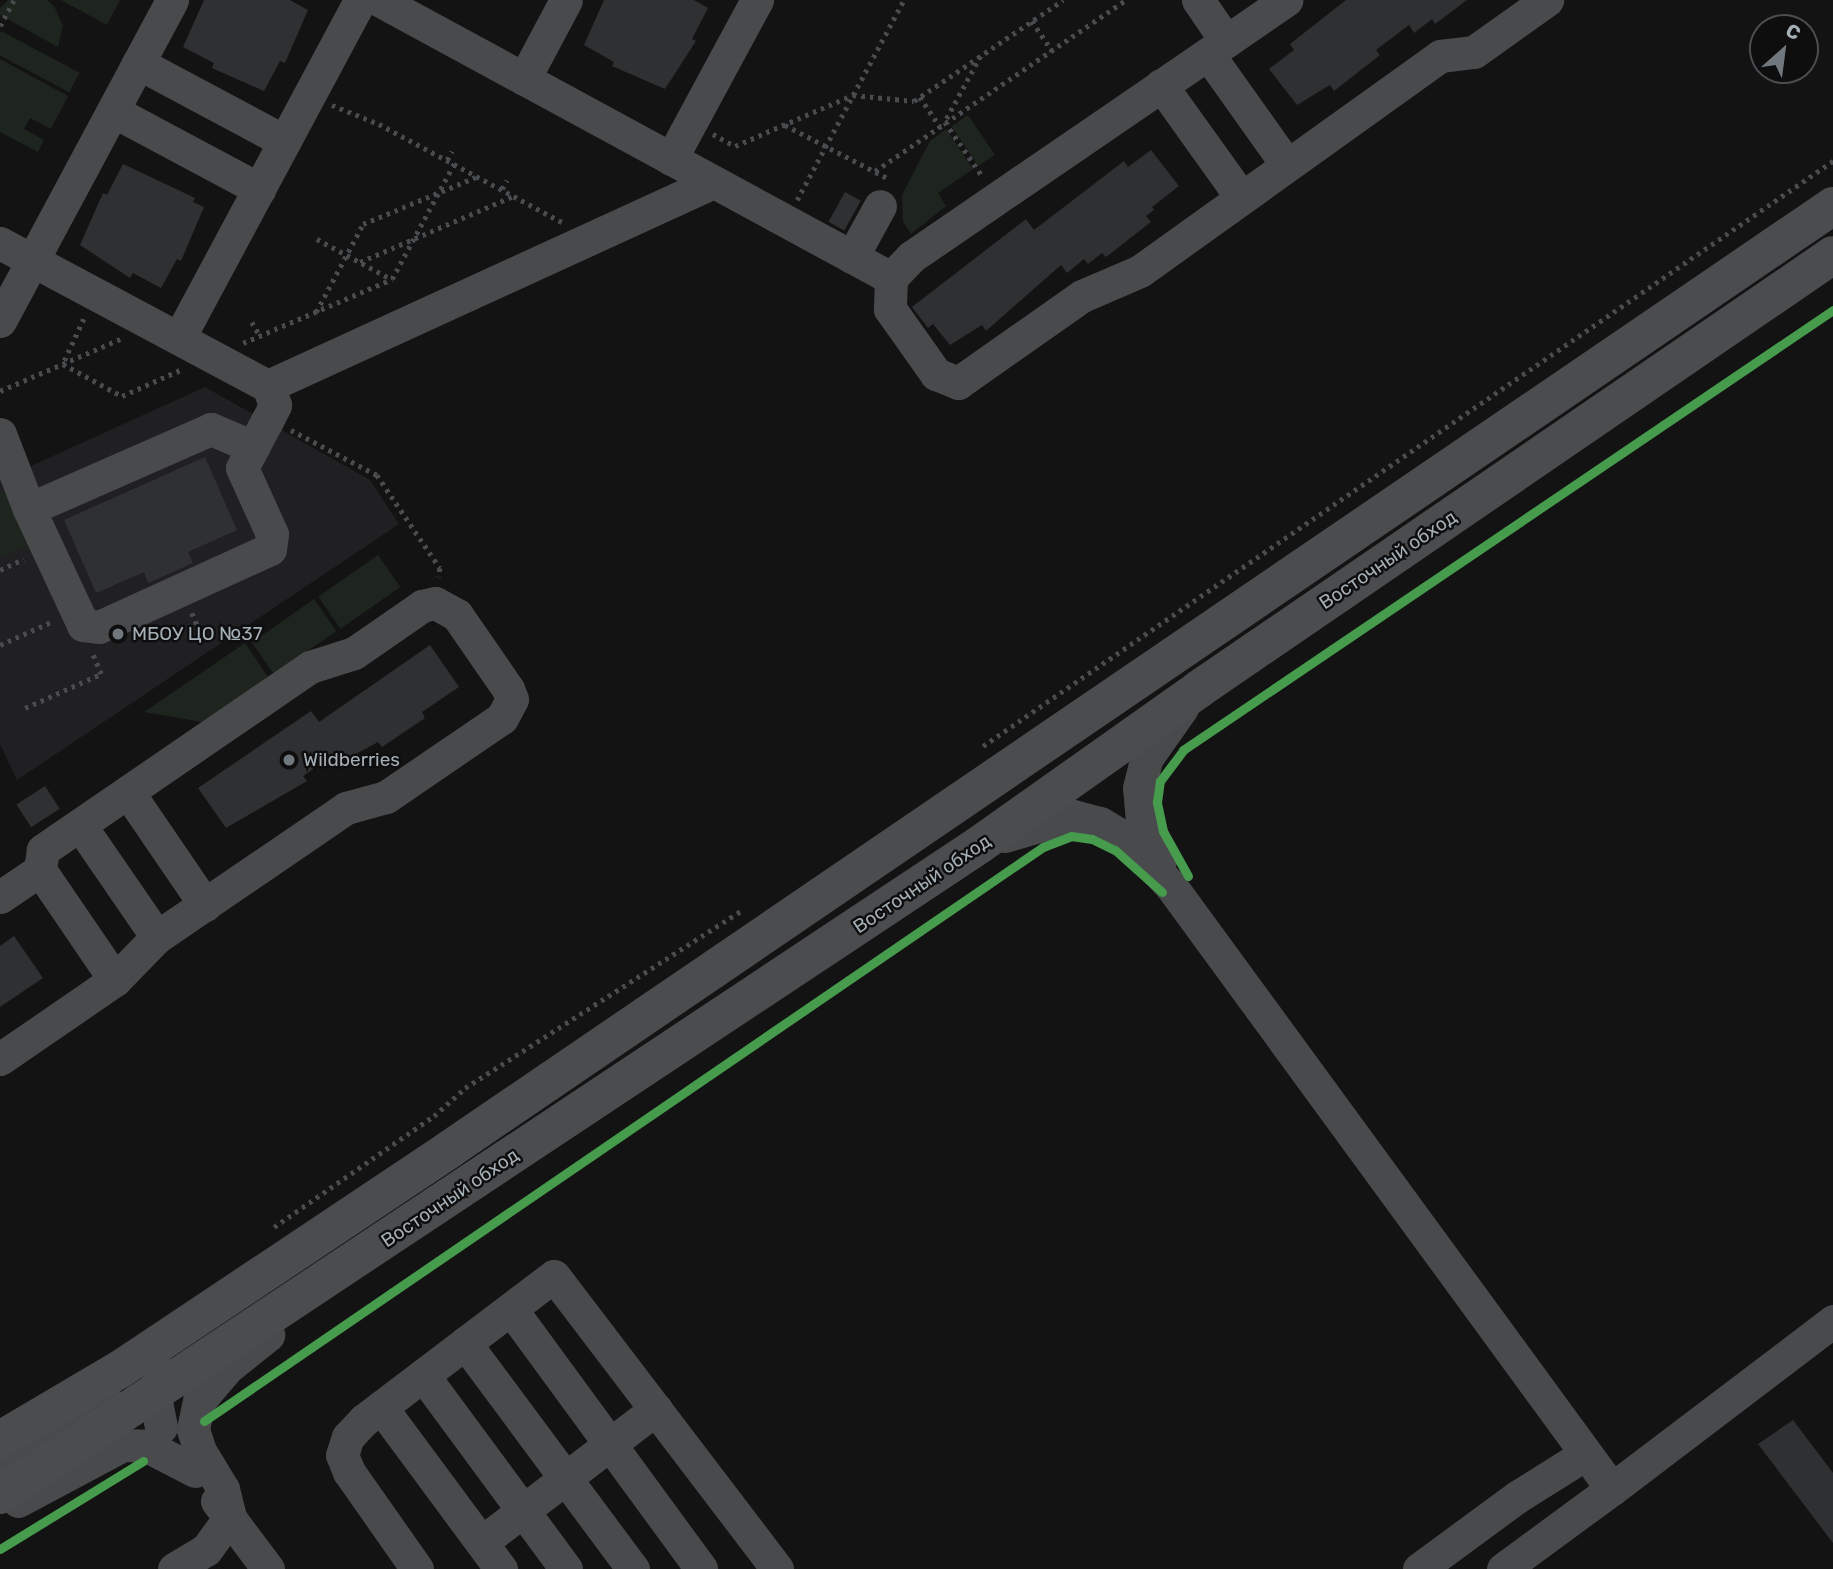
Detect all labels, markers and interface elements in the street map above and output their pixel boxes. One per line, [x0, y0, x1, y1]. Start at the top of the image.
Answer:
north arrow [1749, 14, 1819, 84]
text: С [1782, 18, 1804, 45]
street label: Восточный обход [1315, 506, 1461, 614]
place label: МБОУ ЦО №37 [132, 623, 262, 645]
marker: МБОУ ЦО №37 [110, 626, 126, 642]
place label: Wildberries [303, 749, 400, 771]
marker: Wildberries [281, 752, 297, 768]
street label: Восточный обход [849, 830, 995, 938]
street label: Восточный обход [377, 1144, 523, 1252]

